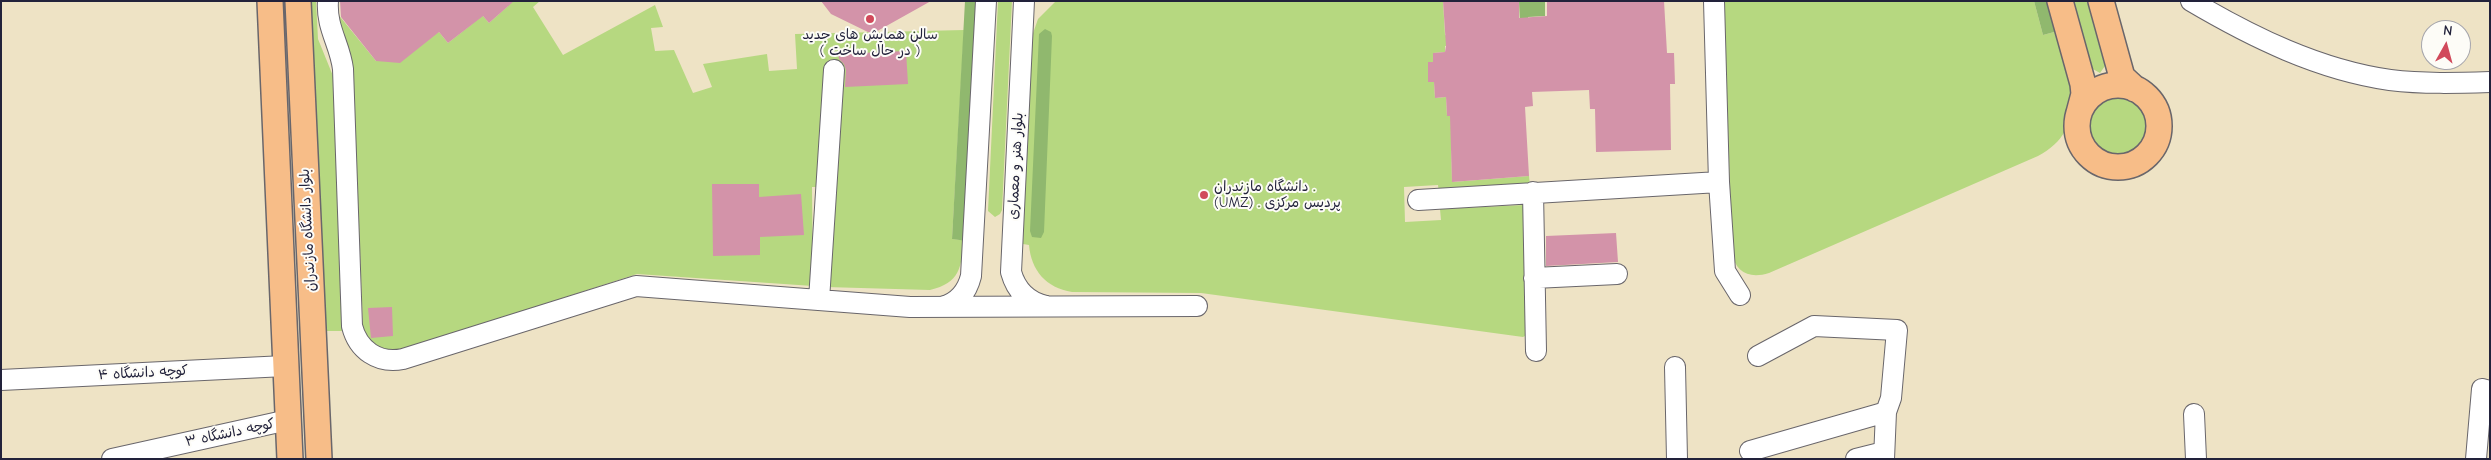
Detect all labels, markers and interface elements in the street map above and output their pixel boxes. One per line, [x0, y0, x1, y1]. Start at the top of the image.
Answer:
marker: سالن همایش های جدید ( در حال ساخت ) [864, 13, 876, 25]
north arrow [2421, 20, 2471, 70]
text: N [2442, 22, 2453, 40]
place label: سالن همایش های جدید ( در حال ساخت ) [802, 27, 938, 59]
street label: بلوار هنر و معماری [1005, 112, 1027, 220]
street label: بلوار دانشگاه مازندران [296, 168, 320, 292]
place label: دانشگاه مازندران . (UMZ) . پردیس مرکزی [1214, 179, 1341, 212]
marker: دانشگاه مازندران . (UMZ) . پردیس مرکزی [1198, 189, 1210, 201]
street label: کوچه دانشگاه ۴ [97, 362, 189, 384]
street label: کوچه دانشگاه ۳ [184, 415, 276, 451]

